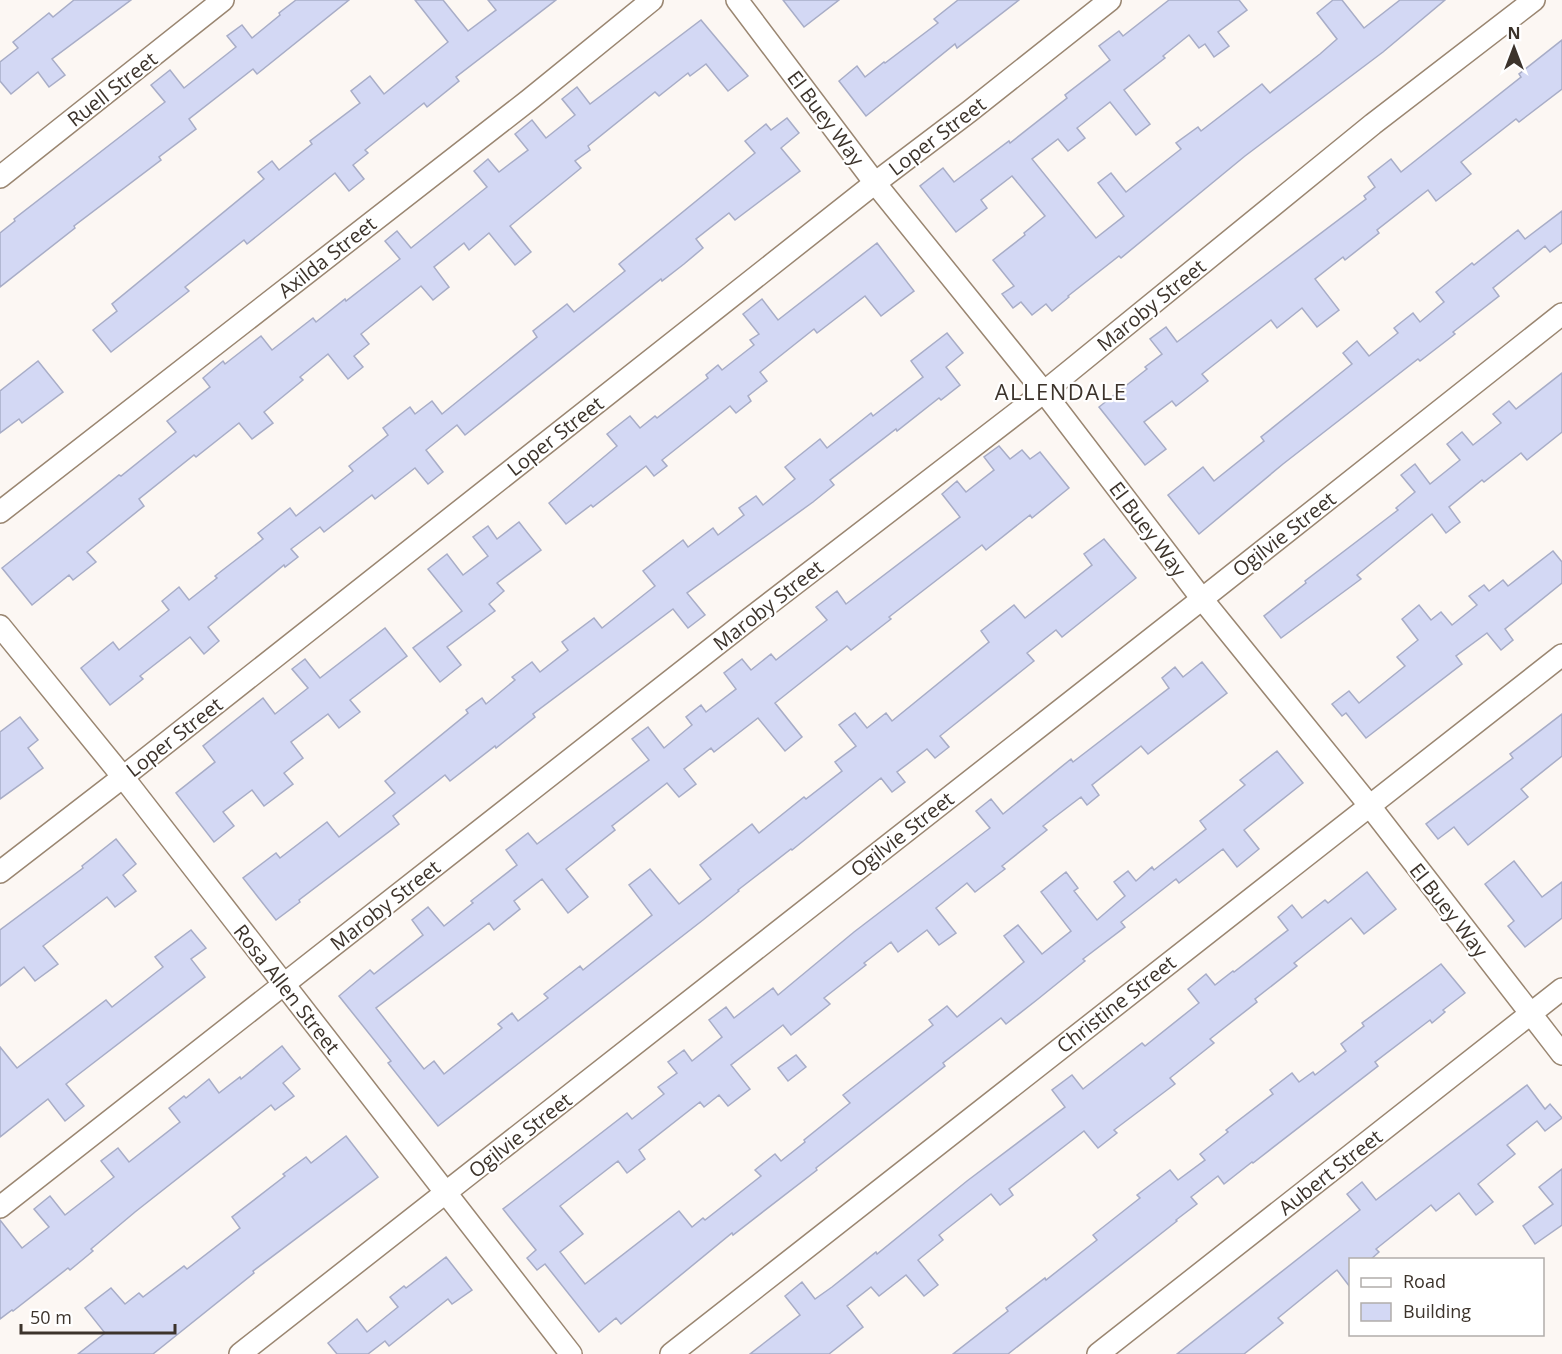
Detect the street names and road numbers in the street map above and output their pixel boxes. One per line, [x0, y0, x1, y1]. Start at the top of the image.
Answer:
street label: Ruell Street [62, 45, 162, 133]
street label: El Buey Way [781, 65, 871, 172]
street label: Loper Street [883, 91, 991, 181]
street label: Axilda Street [272, 210, 382, 304]
street label: Maroby Street [1091, 253, 1211, 357]
street label: Loper Street [501, 390, 609, 482]
street label: El Buey Way [1103, 476, 1193, 583]
street label: Ogilvie Street [1227, 485, 1341, 583]
street label: Maroby Street [707, 554, 829, 656]
street label: Loper Street [120, 691, 228, 783]
street label: Ogilvie Street [845, 785, 959, 883]
street label: Maroby Street [324, 854, 446, 956]
street label: El Buey Way [1404, 857, 1495, 963]
street label: Rosa Allen Street [228, 919, 346, 1059]
street label: Christine Street [1051, 949, 1181, 1059]
street label: Ogilvie Street [463, 1086, 577, 1184]
street label: Aubert Street [1273, 1123, 1387, 1221]

